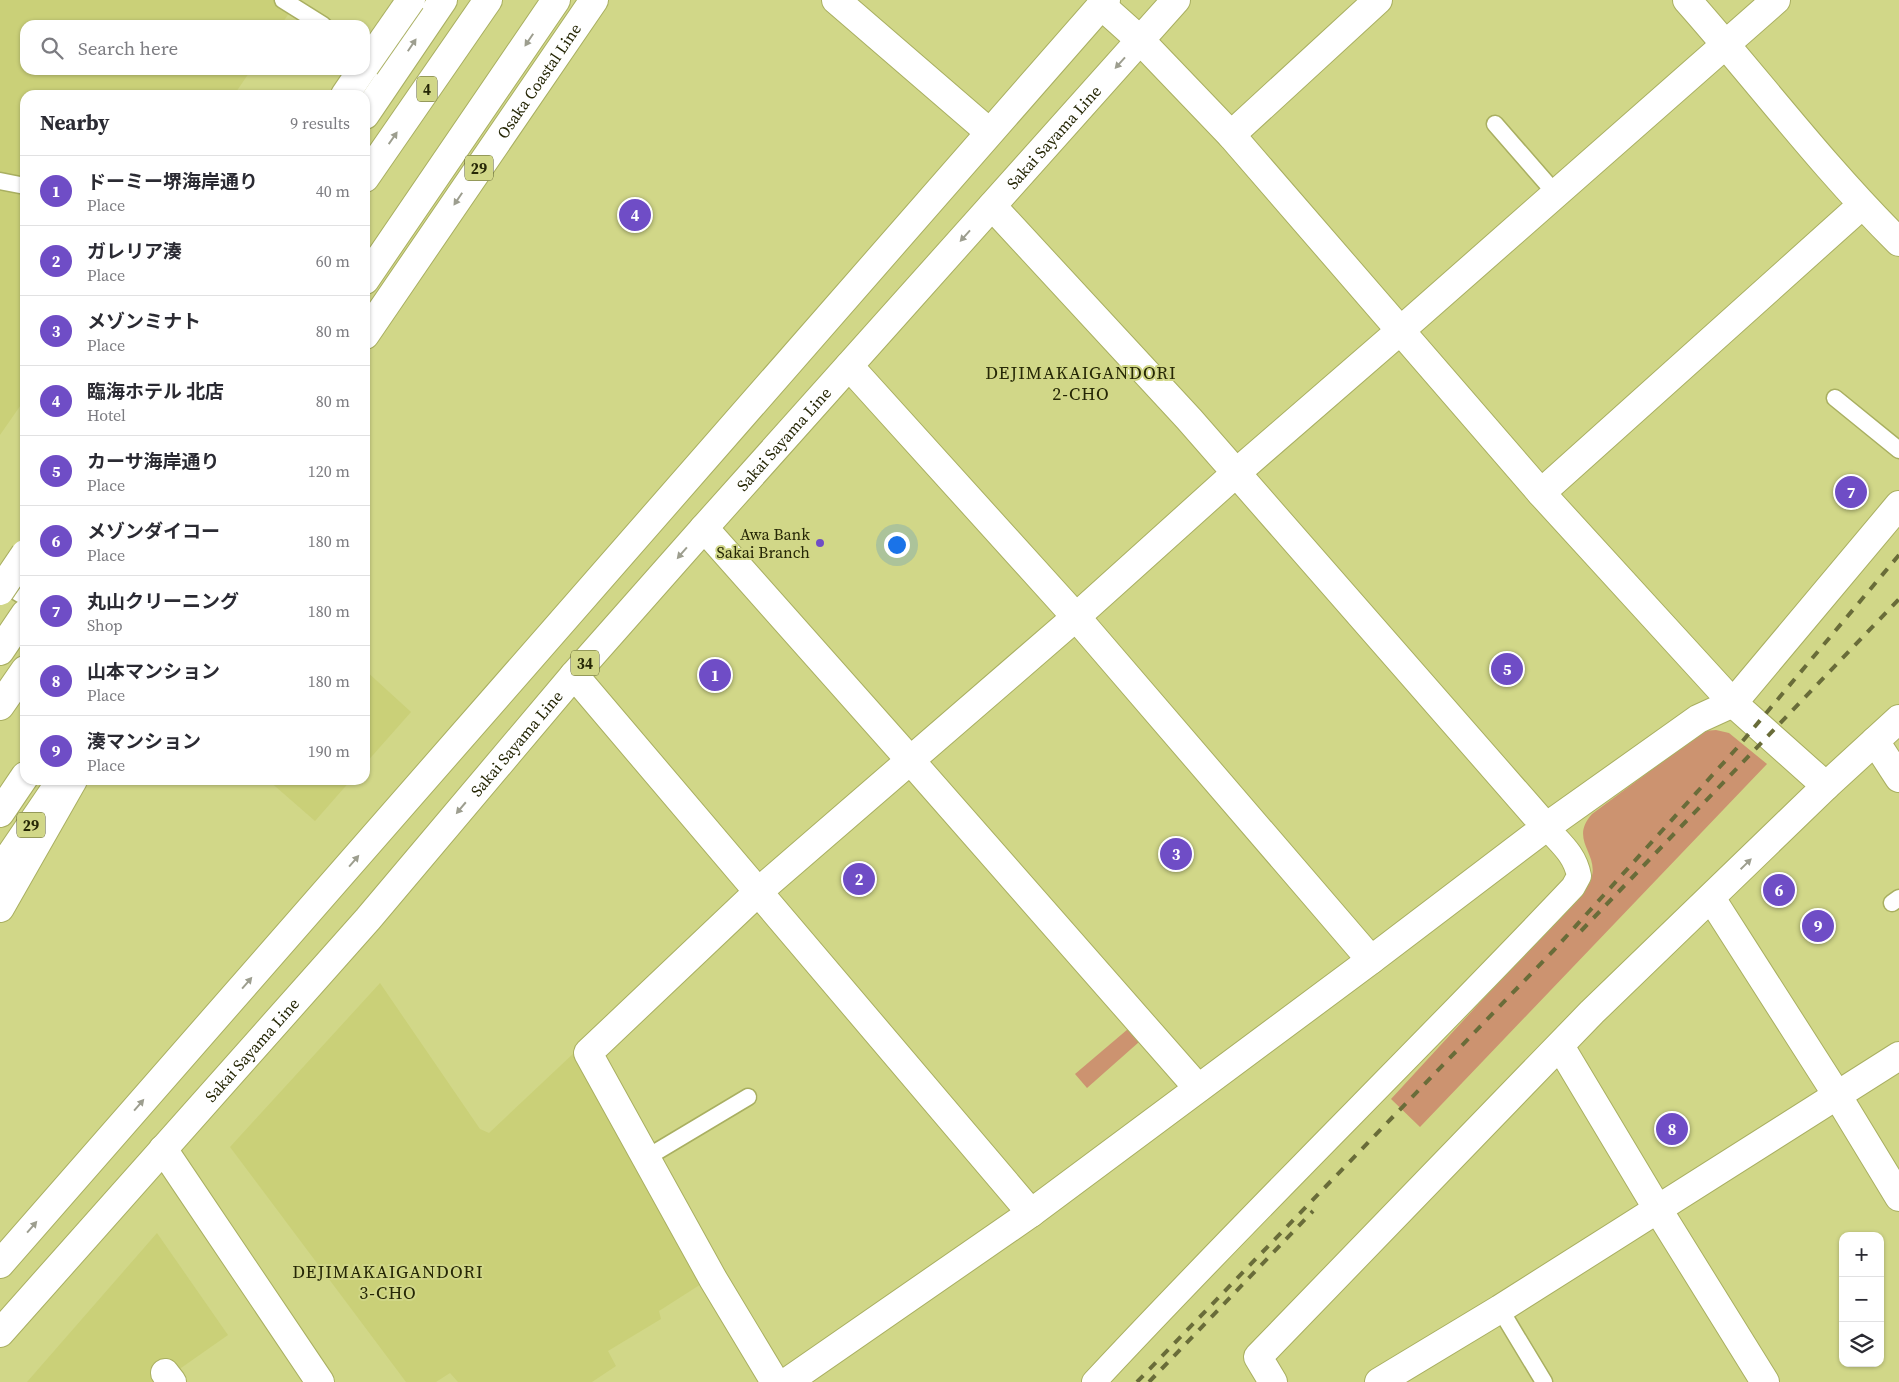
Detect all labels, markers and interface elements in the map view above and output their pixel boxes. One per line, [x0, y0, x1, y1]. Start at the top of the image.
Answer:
street label: Osaka Coastal Line [492, 19, 586, 143]
search box [20, 20, 370, 75]
icon: search [38, 34, 66, 62]
one-way arrow [524, 34, 534, 47]
text: Search here [78, 35, 178, 61]
one-way arrow [407, 39, 417, 52]
one-way arrow [1114, 56, 1126, 68]
road number: 4 [417, 76, 437, 102]
street label: Sakai Sayama Line [1001, 80, 1106, 194]
text: Nearby [40, 108, 110, 137]
text: 9 results [290, 112, 350, 134]
one-way arrow [388, 131, 398, 145]
road number: 29 [465, 156, 493, 180]
text: ドーミー堺海岸通り [87, 168, 258, 194]
text: 1 [52, 180, 60, 202]
text: 40 m [316, 180, 350, 202]
one-way arrow [453, 192, 463, 206]
text: Place [87, 194, 125, 216]
pin: 4 [619, 196, 651, 234]
one-way arrow [960, 230, 971, 242]
text: ガレリア湊 [87, 238, 182, 264]
text: 2 [52, 250, 60, 272]
text: 60 m [316, 250, 350, 272]
text: Place [87, 264, 125, 286]
text: メゾンミナト [87, 308, 201, 334]
text: 3 [52, 320, 60, 342]
text: 80 m [316, 320, 350, 342]
text: Place [87, 334, 125, 356]
district label: DEJIMAKAIGANDORI 2-CHO [985, 360, 1177, 406]
text: 臨海ホテル 北店 [87, 378, 224, 404]
street label: Sakai Sayama Line [731, 382, 836, 496]
text: 4 [52, 390, 60, 412]
text: 80 m [316, 390, 350, 412]
text: Hotel [87, 404, 126, 426]
text: カーサ海岸通り [87, 448, 220, 474]
text: 5 [52, 460, 60, 482]
text: 120 m [308, 460, 350, 482]
pin: 7 [1835, 473, 1867, 511]
text: Place [87, 474, 125, 496]
text: メゾンダイコー [87, 518, 220, 544]
place label: Awa Bank Sakai Branch [717, 523, 810, 563]
text: 6 [52, 530, 60, 552]
text: 180 m [308, 530, 350, 552]
your location [884, 532, 910, 558]
marker: Awa Bank Sakai Branch [814, 537, 826, 549]
text: Place [87, 544, 125, 566]
one-way arrow [677, 547, 688, 559]
text: 丸山クリーニング [87, 588, 239, 614]
text: 7 [52, 600, 60, 622]
text: 180 m [308, 600, 350, 622]
text: Shop [87, 614, 123, 636]
road number: 34 [571, 650, 599, 676]
pin: 5 [1491, 650, 1523, 688]
pin: 1 [699, 656, 731, 694]
text: 山本マンション [87, 658, 220, 684]
text: 8 [52, 670, 60, 692]
text: 180 m [308, 670, 350, 692]
text: Place [87, 684, 125, 706]
street label: Sakai Sayama Line [465, 685, 568, 801]
text: 湊マンション [87, 728, 201, 754]
text: 9 [52, 740, 60, 762]
text: 190 m [308, 740, 350, 762]
text: Place [87, 754, 125, 776]
one-way arrow [456, 802, 467, 815]
road number: 29 [17, 812, 45, 838]
pin: 3 [1160, 835, 1192, 873]
one-way arrow [348, 855, 360, 867]
one-way arrow [1739, 858, 1751, 870]
pin: 2 [843, 860, 875, 898]
pin: 6 [1763, 871, 1795, 909]
pin: 9 [1802, 907, 1834, 945]
one-way arrow [241, 976, 252, 989]
street label: Sakai Sayama Line [200, 993, 304, 1107]
one-way arrow [133, 1099, 145, 1111]
pin: 8 [1656, 1110, 1688, 1148]
one-way arrow [26, 1222, 38, 1234]
map controls [1839, 1232, 1884, 1367]
button: + [1839, 1232, 1884, 1277]
district label: DEJIMAKAIGANDORI 3-CHO [292, 1259, 484, 1305]
button: − [1839, 1277, 1884, 1322]
button: layers [1839, 1322, 1884, 1367]

